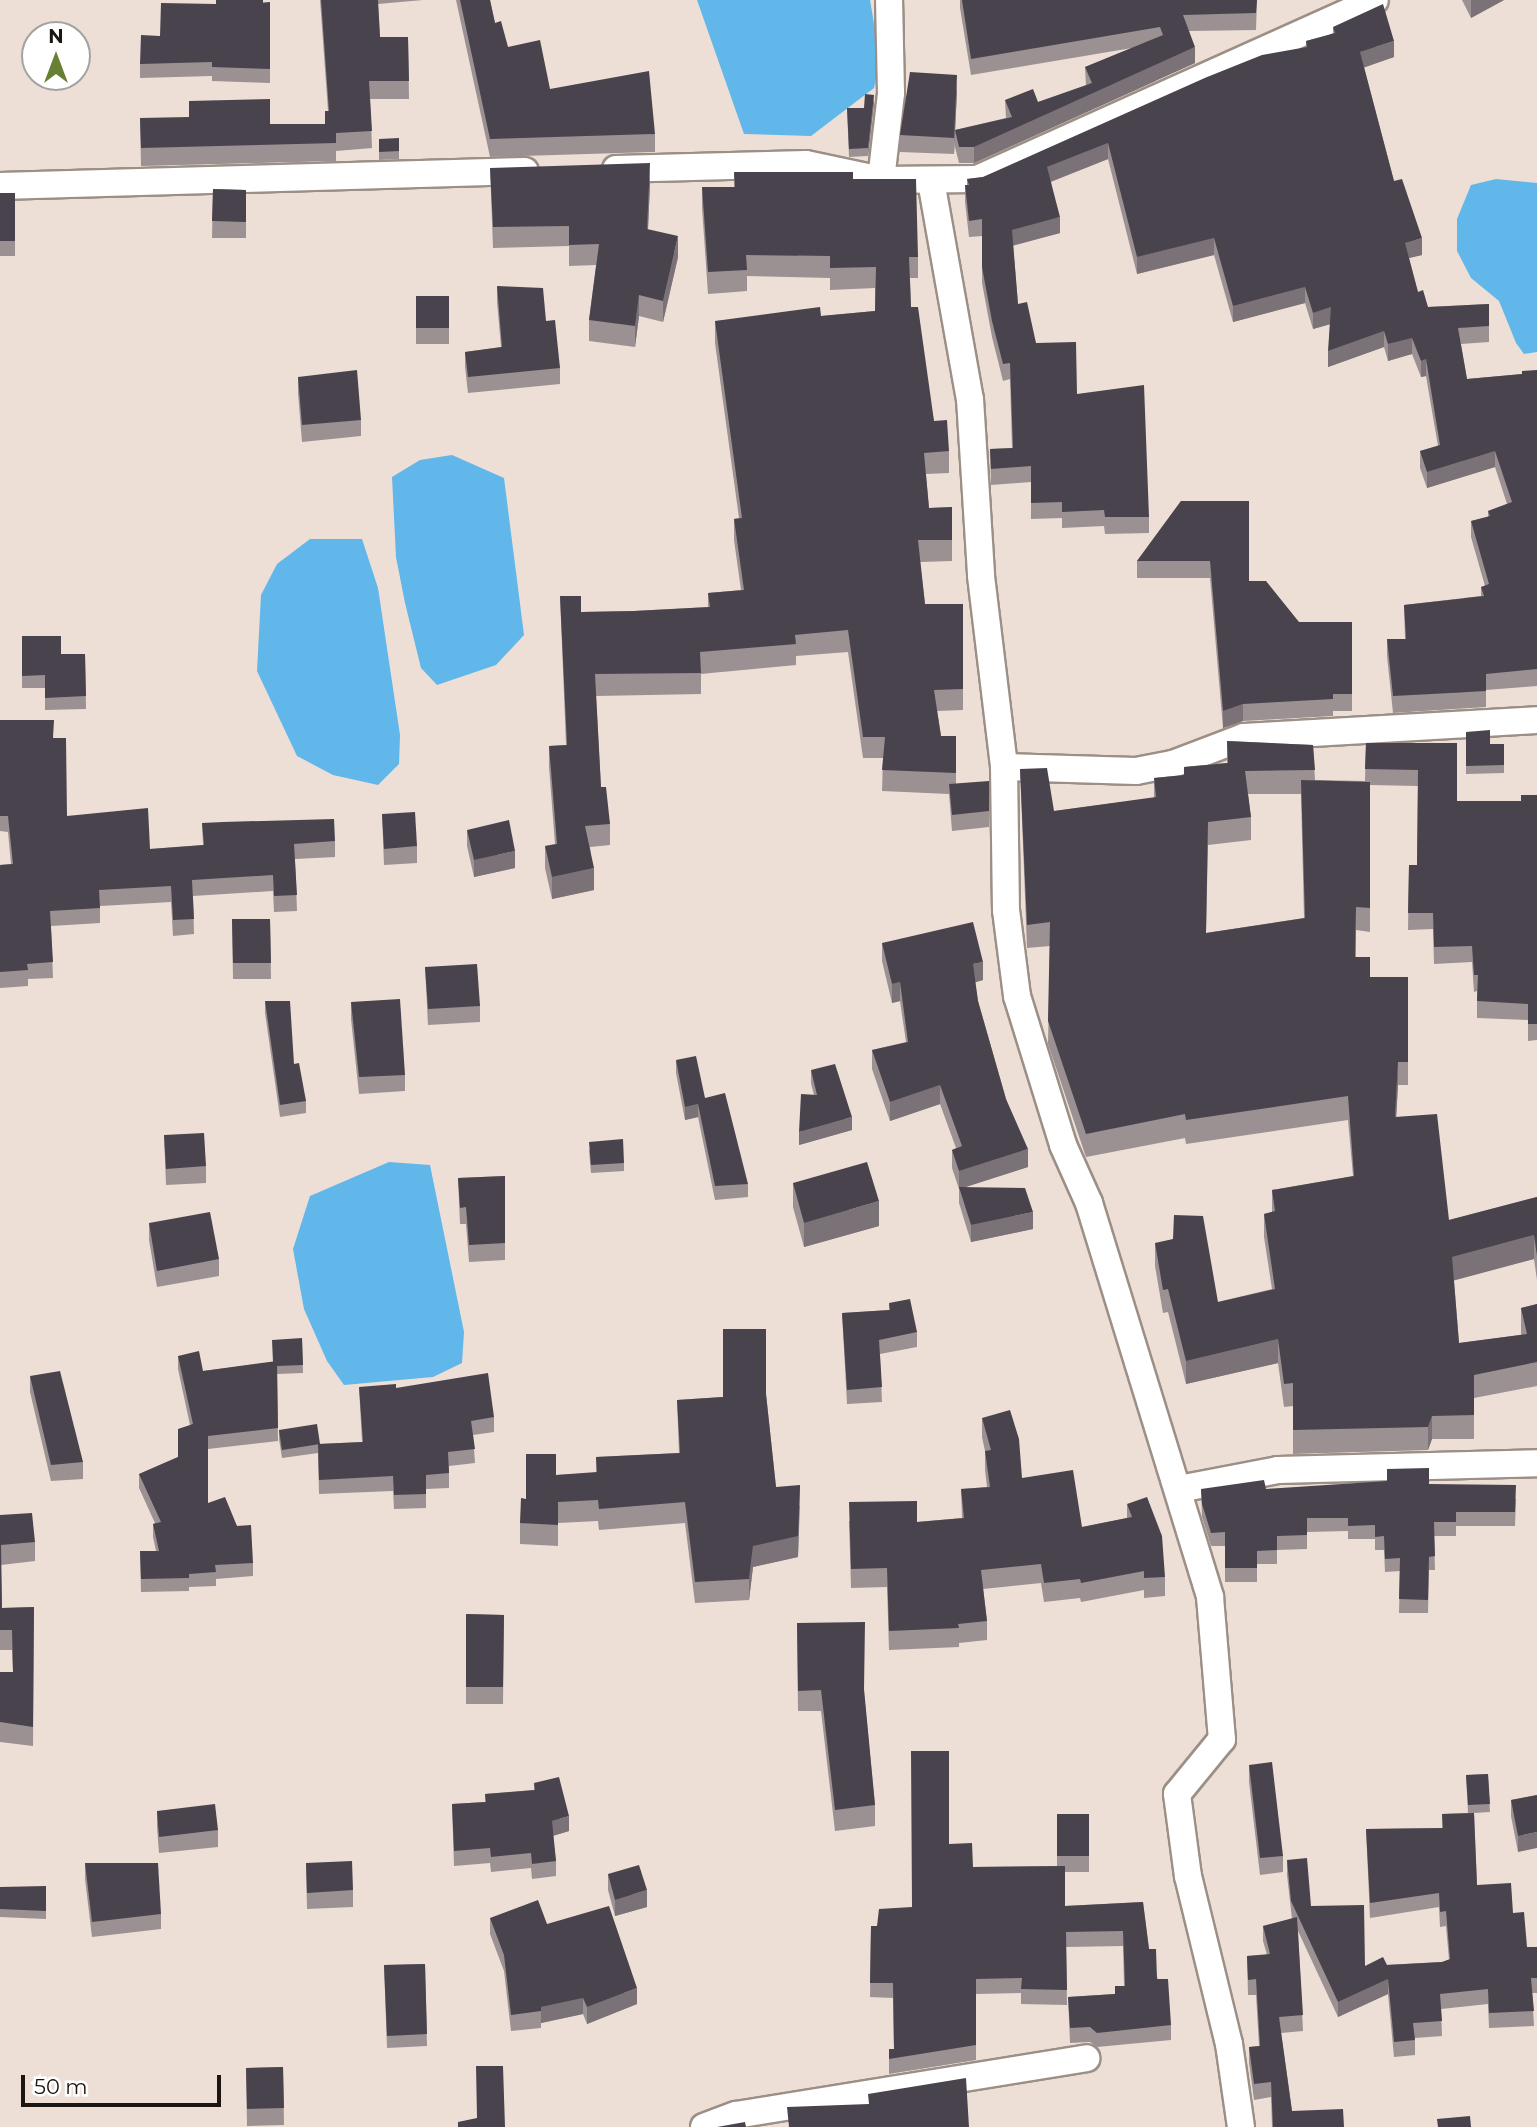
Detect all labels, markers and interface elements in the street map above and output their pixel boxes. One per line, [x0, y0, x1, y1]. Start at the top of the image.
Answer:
north arrow [21, 21, 91, 91]
text: N [48, 25, 64, 48]
scale bar [24, 2060, 224, 2104]
text: 50 m [34, 2074, 88, 2099]

